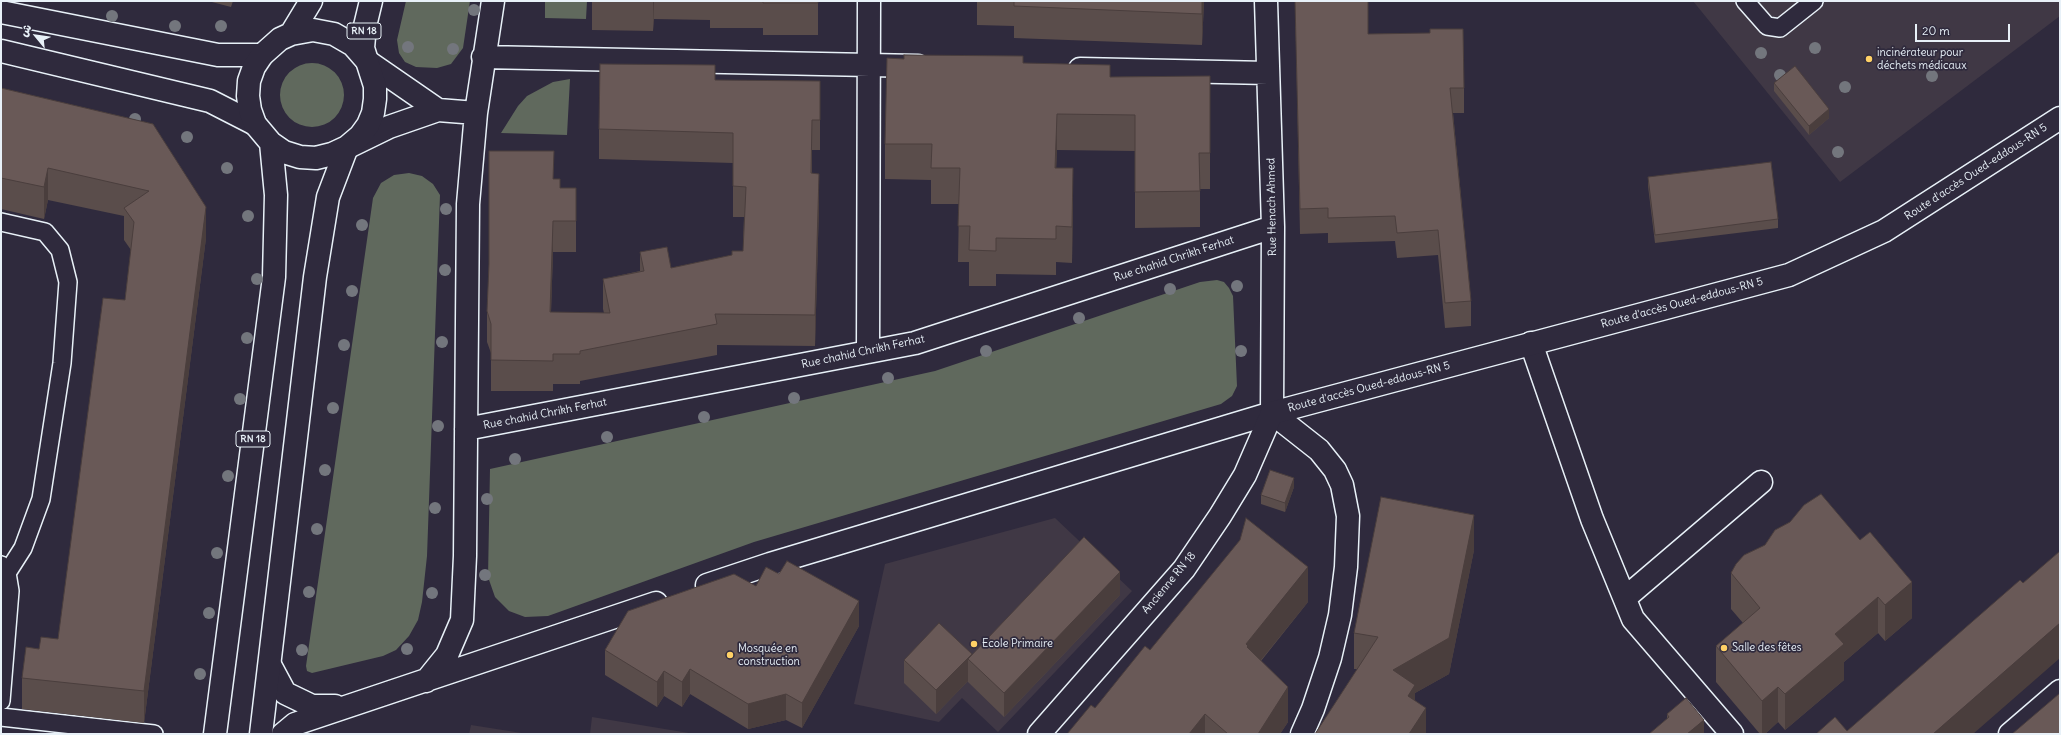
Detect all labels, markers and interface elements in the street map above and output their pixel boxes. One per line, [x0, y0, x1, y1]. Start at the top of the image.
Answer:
north arrow [16, 16, 56, 56]
scale bar [1917, 16, 2012, 42]
text: ش [16, 21, 35, 39]
road number: RN 18 [347, 23, 381, 39]
text: 20 m [1922, 23, 1950, 38]
place label: incinérateur pour déchets médicaux [1877, 46, 1967, 72]
marker: incinérateur pour déchets médicaux [1864, 54, 1874, 64]
street label: Route d'accès Oued-eddous-RN 5 [1902, 121, 2050, 223]
street label: Rue Henach Ahmed [1265, 158, 1279, 256]
street label: Rue chahid Chrikh Ferhat [1112, 233, 1236, 285]
street label: Route d'accès Oued-eddous-RN 5 [1600, 275, 1764, 331]
street label: Rue chahid Chrikh Ferhat [800, 333, 926, 371]
street label: Route d'accès Oued-eddous-RN 5 [1287, 359, 1451, 415]
street label: Rue chahid Chrikh Ferhat [482, 396, 608, 432]
road number: RN 18 [236, 431, 270, 447]
street label: Ancienne RN 18 [1139, 549, 1199, 617]
place label: Ecole Primaire [982, 637, 1053, 651]
marker: Ecole Primaire [969, 639, 979, 649]
place label: Salle des fêtes [1732, 641, 1802, 655]
place label: Mosquée en construction [738, 642, 800, 668]
marker: Salle des fêtes [1719, 643, 1729, 653]
marker: Mosquée en construction [725, 650, 735, 660]

